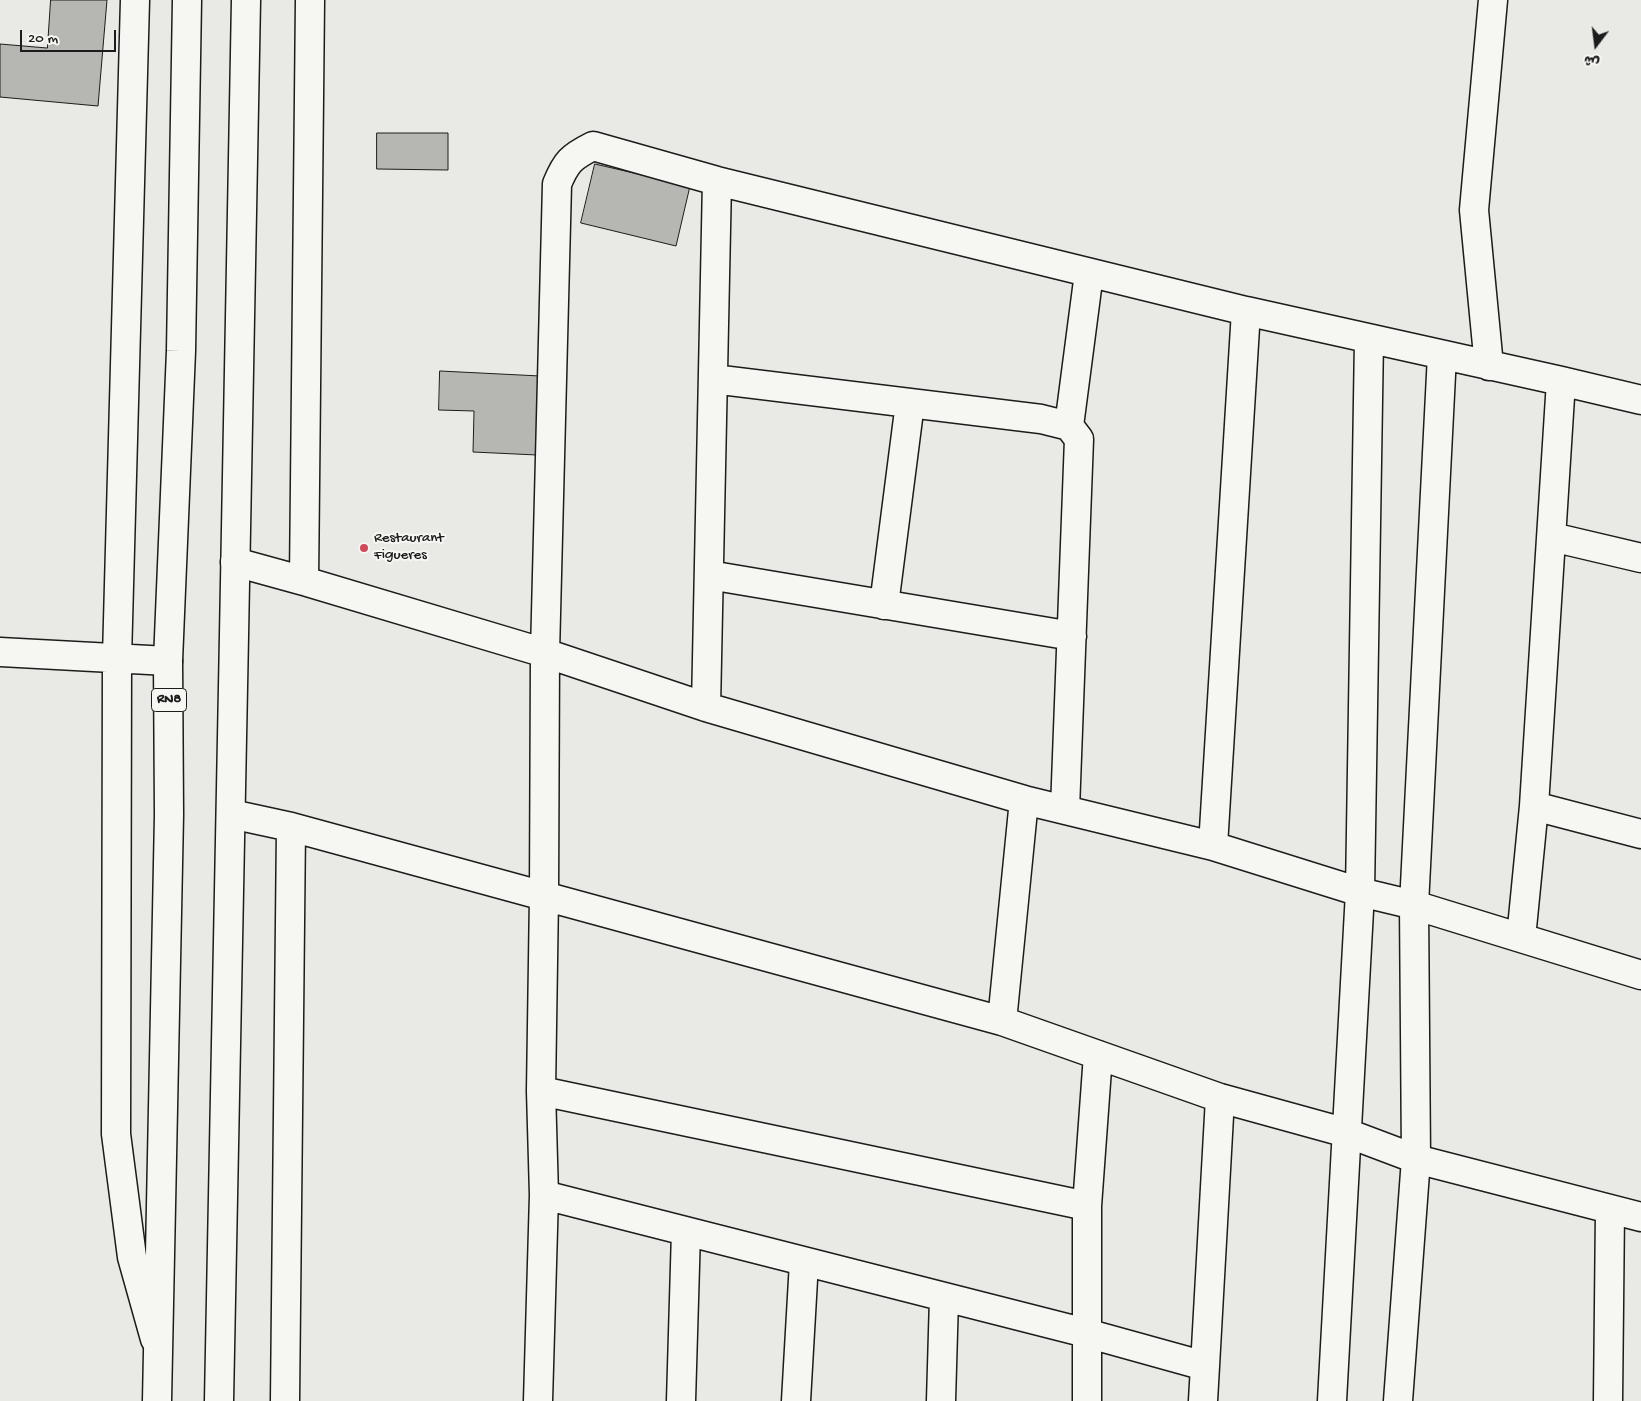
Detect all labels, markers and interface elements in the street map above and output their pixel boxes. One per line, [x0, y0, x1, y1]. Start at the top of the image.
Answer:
scale bar [22, 20, 119, 52]
north arrow [1571, 20, 1621, 70]
text: 20 m [28, 30, 58, 48]
text: ش [1582, 50, 1602, 70]
place label: Restaurant Figueres [374, 530, 443, 565]
marker: Restaurant Figueres [358, 542, 370, 554]
road number: RN8 [152, 688, 186, 712]

